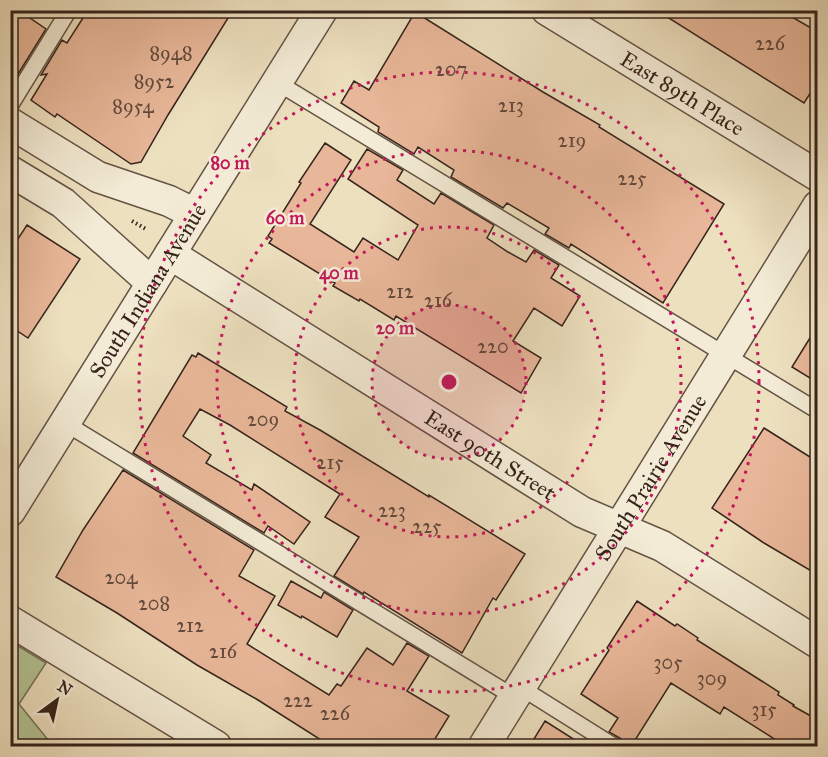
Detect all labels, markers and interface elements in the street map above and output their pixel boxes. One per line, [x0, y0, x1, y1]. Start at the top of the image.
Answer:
house number: 226 [755, 31, 786, 55]
house number: 8948 [149, 41, 193, 65]
street label: East 89th Place [615, 45, 749, 142]
house number: 207 [435, 57, 467, 81]
house number: 8952 [134, 69, 174, 93]
house number: 213 [498, 93, 524, 117]
house number: 8954 [112, 94, 154, 118]
house number: 219 [558, 128, 586, 152]
text: 80 m [210, 152, 250, 174]
house number: 225 [618, 166, 646, 190]
street label: South Indiana Avenue [83, 198, 212, 383]
text: 60 m [266, 207, 305, 229]
text: 40 m [319, 262, 360, 285]
house number: 212 [386, 279, 414, 303]
house number: 216 [424, 288, 453, 312]
text: 20 m [376, 317, 415, 339]
house number: 220 [477, 334, 509, 358]
centre of rings [439, 372, 459, 392]
street label: South Prairie Avenue [589, 389, 712, 566]
street label: East 90th Street [419, 404, 561, 506]
house number: 209 [247, 407, 279, 431]
house number: 215 [317, 450, 343, 474]
house number: 223 [378, 498, 406, 522]
house number: 225 [413, 514, 441, 538]
house number: 204 [105, 565, 138, 589]
house number: 208 [138, 591, 170, 615]
house number: 212 [176, 613, 204, 637]
house number: 216 [209, 639, 238, 663]
house number: 305 [654, 650, 682, 674]
house number: 309 [697, 666, 727, 690]
north arrow [27, 670, 87, 730]
text: N [54, 676, 76, 700]
house number: 222 [283, 688, 313, 712]
house number: 315 [751, 697, 777, 721]
house number: 226 [320, 701, 351, 725]

